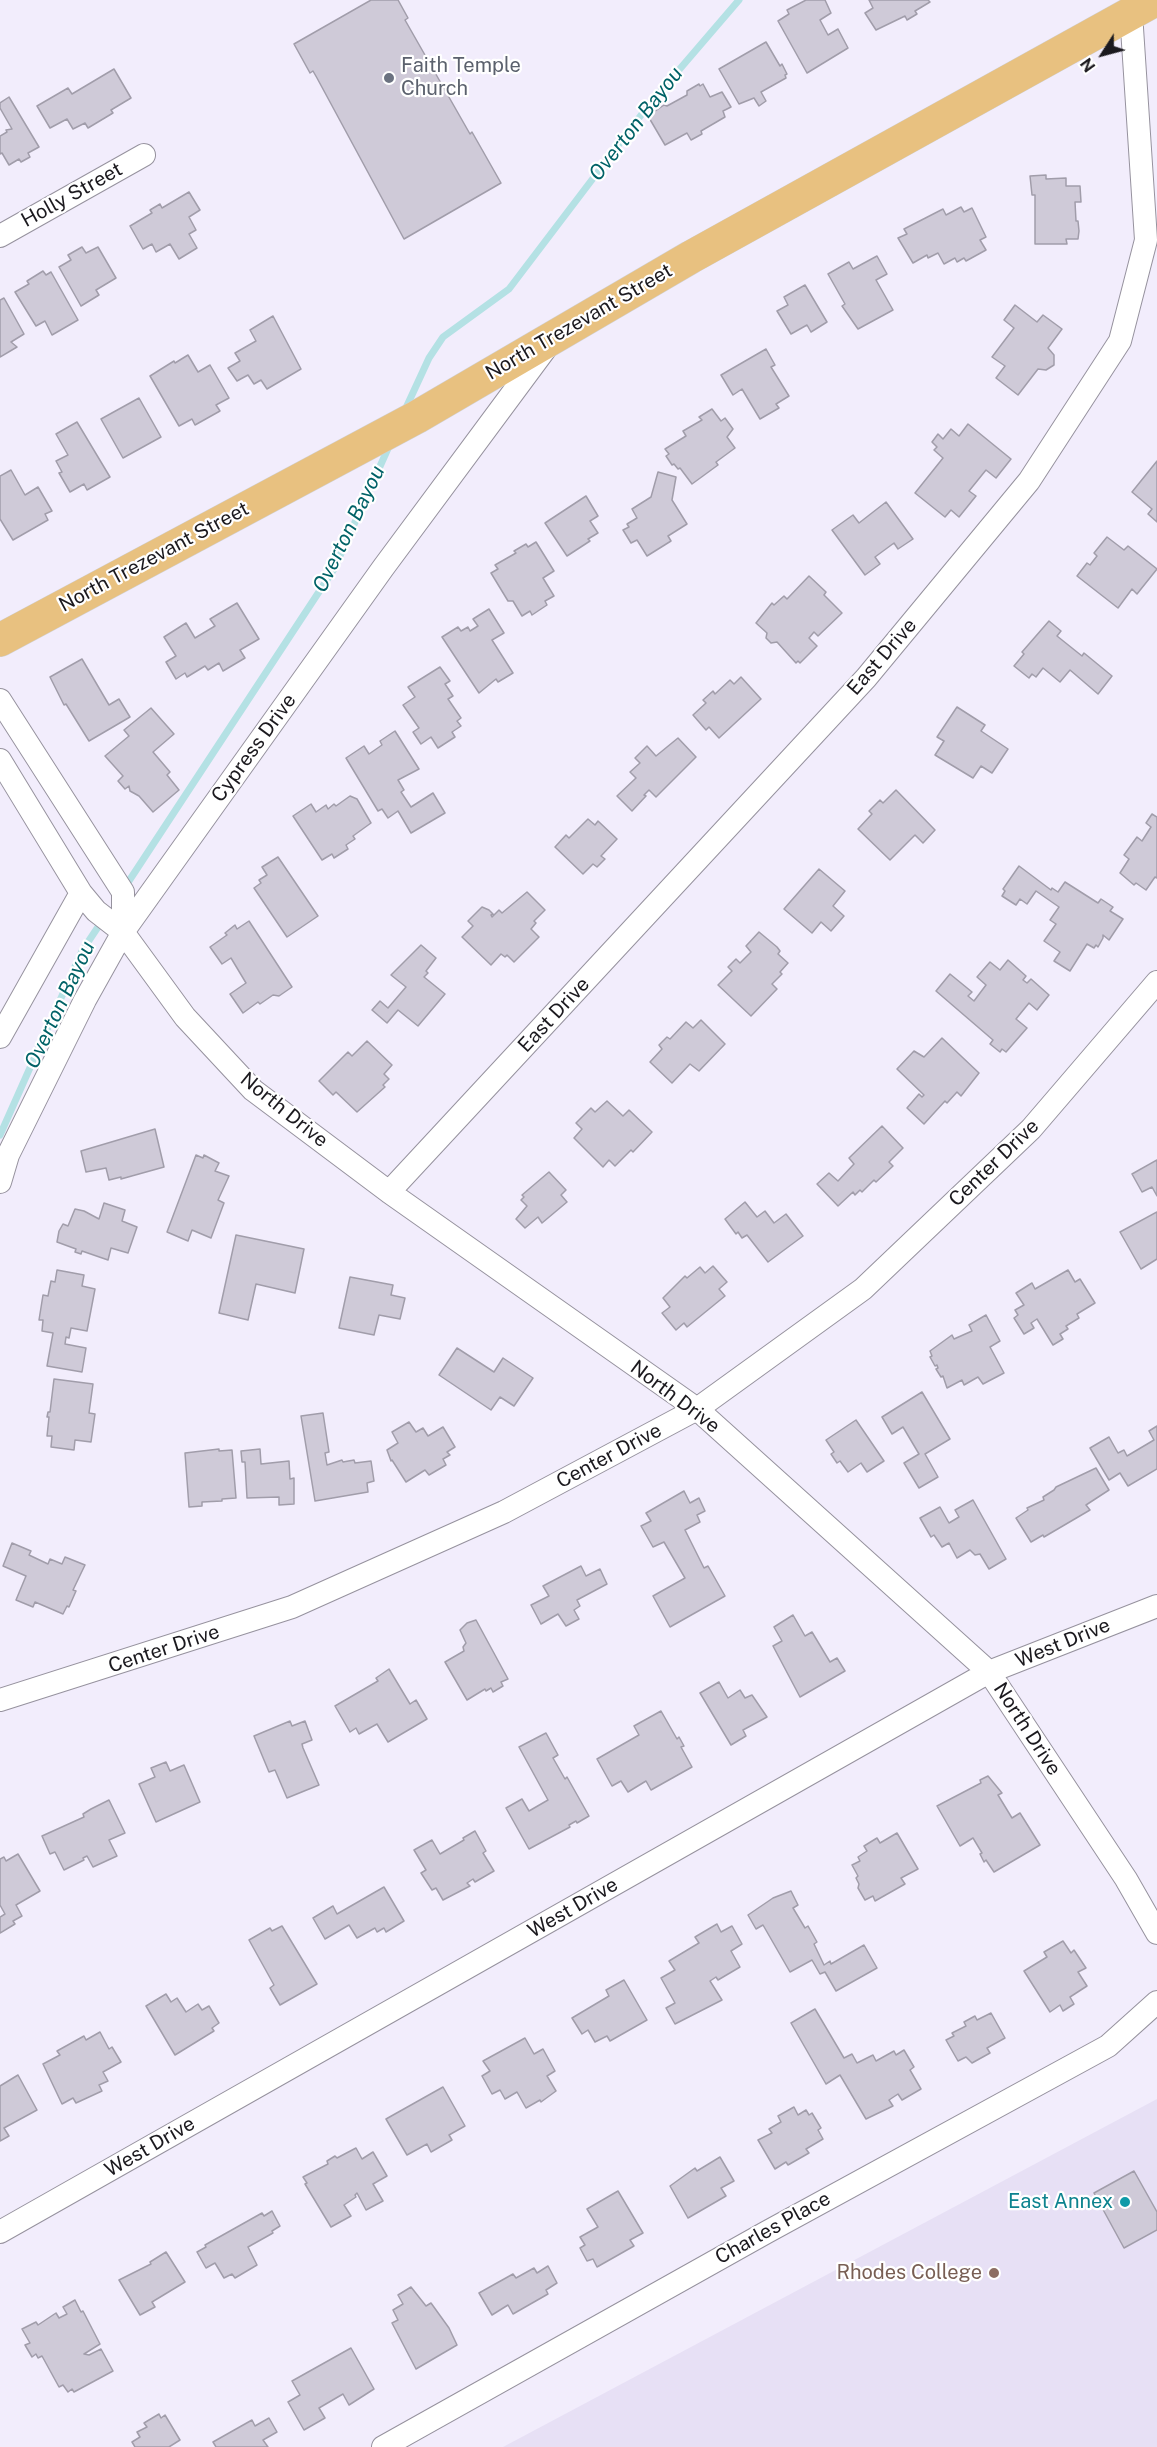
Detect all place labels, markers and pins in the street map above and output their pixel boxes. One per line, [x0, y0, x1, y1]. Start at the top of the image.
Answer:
place label: Faith Temple Church [401, 54, 521, 101]
marker: Faith Temple Church [382, 71, 396, 85]
place label: East Annex [1008, 2190, 1113, 2214]
marker: East Annex [1118, 2195, 1132, 2209]
place label: Rhodes College [837, 2261, 982, 2285]
marker: Rhodes College [987, 2266, 1001, 2280]

